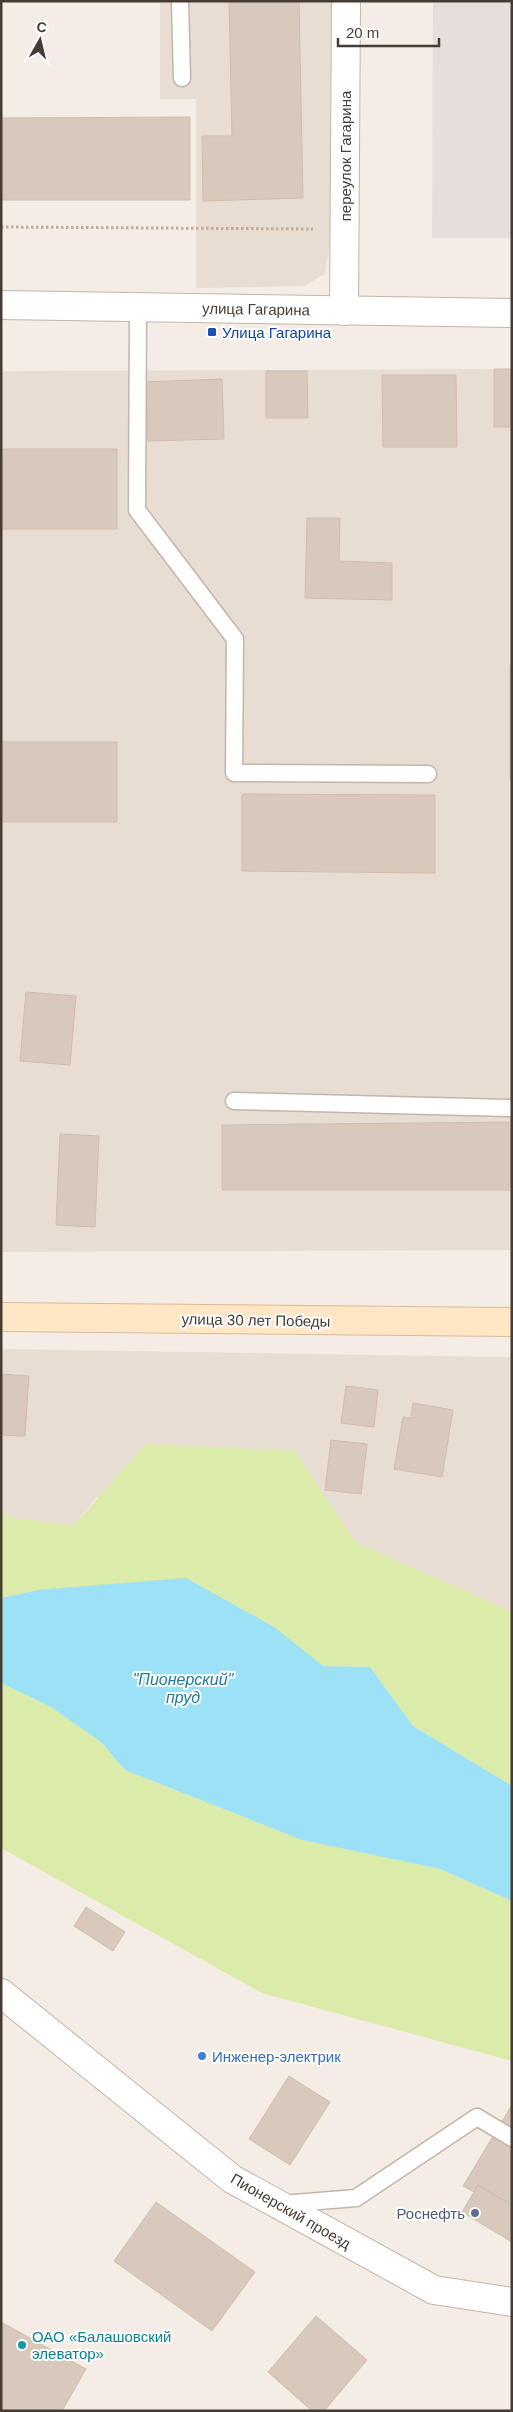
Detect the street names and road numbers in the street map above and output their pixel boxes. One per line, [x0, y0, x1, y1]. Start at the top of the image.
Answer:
street label: переулок Гагарина [337, 90, 354, 221]
street label: улица Гагарина [202, 300, 311, 318]
street label: улица 30 лет Победы [181, 1310, 331, 1330]
street label: Пионерский проезд [228, 2170, 354, 2252]

